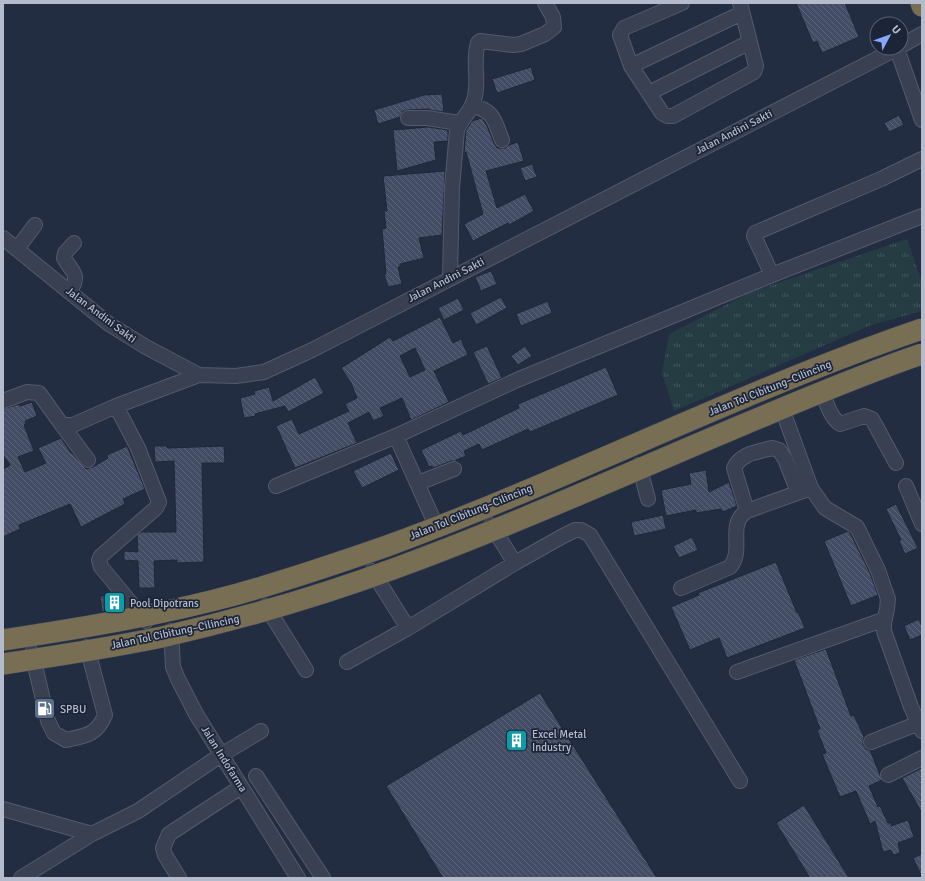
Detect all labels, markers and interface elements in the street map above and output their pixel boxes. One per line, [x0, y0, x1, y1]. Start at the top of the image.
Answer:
north arrow [869, 16, 909, 56]
text: U [889, 23, 904, 37]
street label: Jalan Andini Sakti [693, 107, 775, 157]
street label: Jalan Andini Sakti [405, 255, 487, 305]
street label: Jalan Andini Sakti [63, 284, 139, 346]
street label: Jalan Tol Cibitung–Cilincing [707, 357, 833, 419]
street label: Jalan Tol Cibitung–Cilincing [408, 481, 534, 543]
building icon: Pool Dipotrans [101, 590, 127, 616]
place label: Pool Dipotrans [130, 597, 199, 610]
street label: Jalan Tol Cibitung–Cilincing [110, 612, 241, 652]
fuel station icon: SPBU [32, 696, 58, 722]
place label: SPBU [60, 703, 86, 716]
street label: Jalan Indofarma [198, 723, 250, 795]
building icon: Excel Metal Industry [503, 727, 529, 753]
place label: Excel Metal Industry [532, 728, 586, 754]

